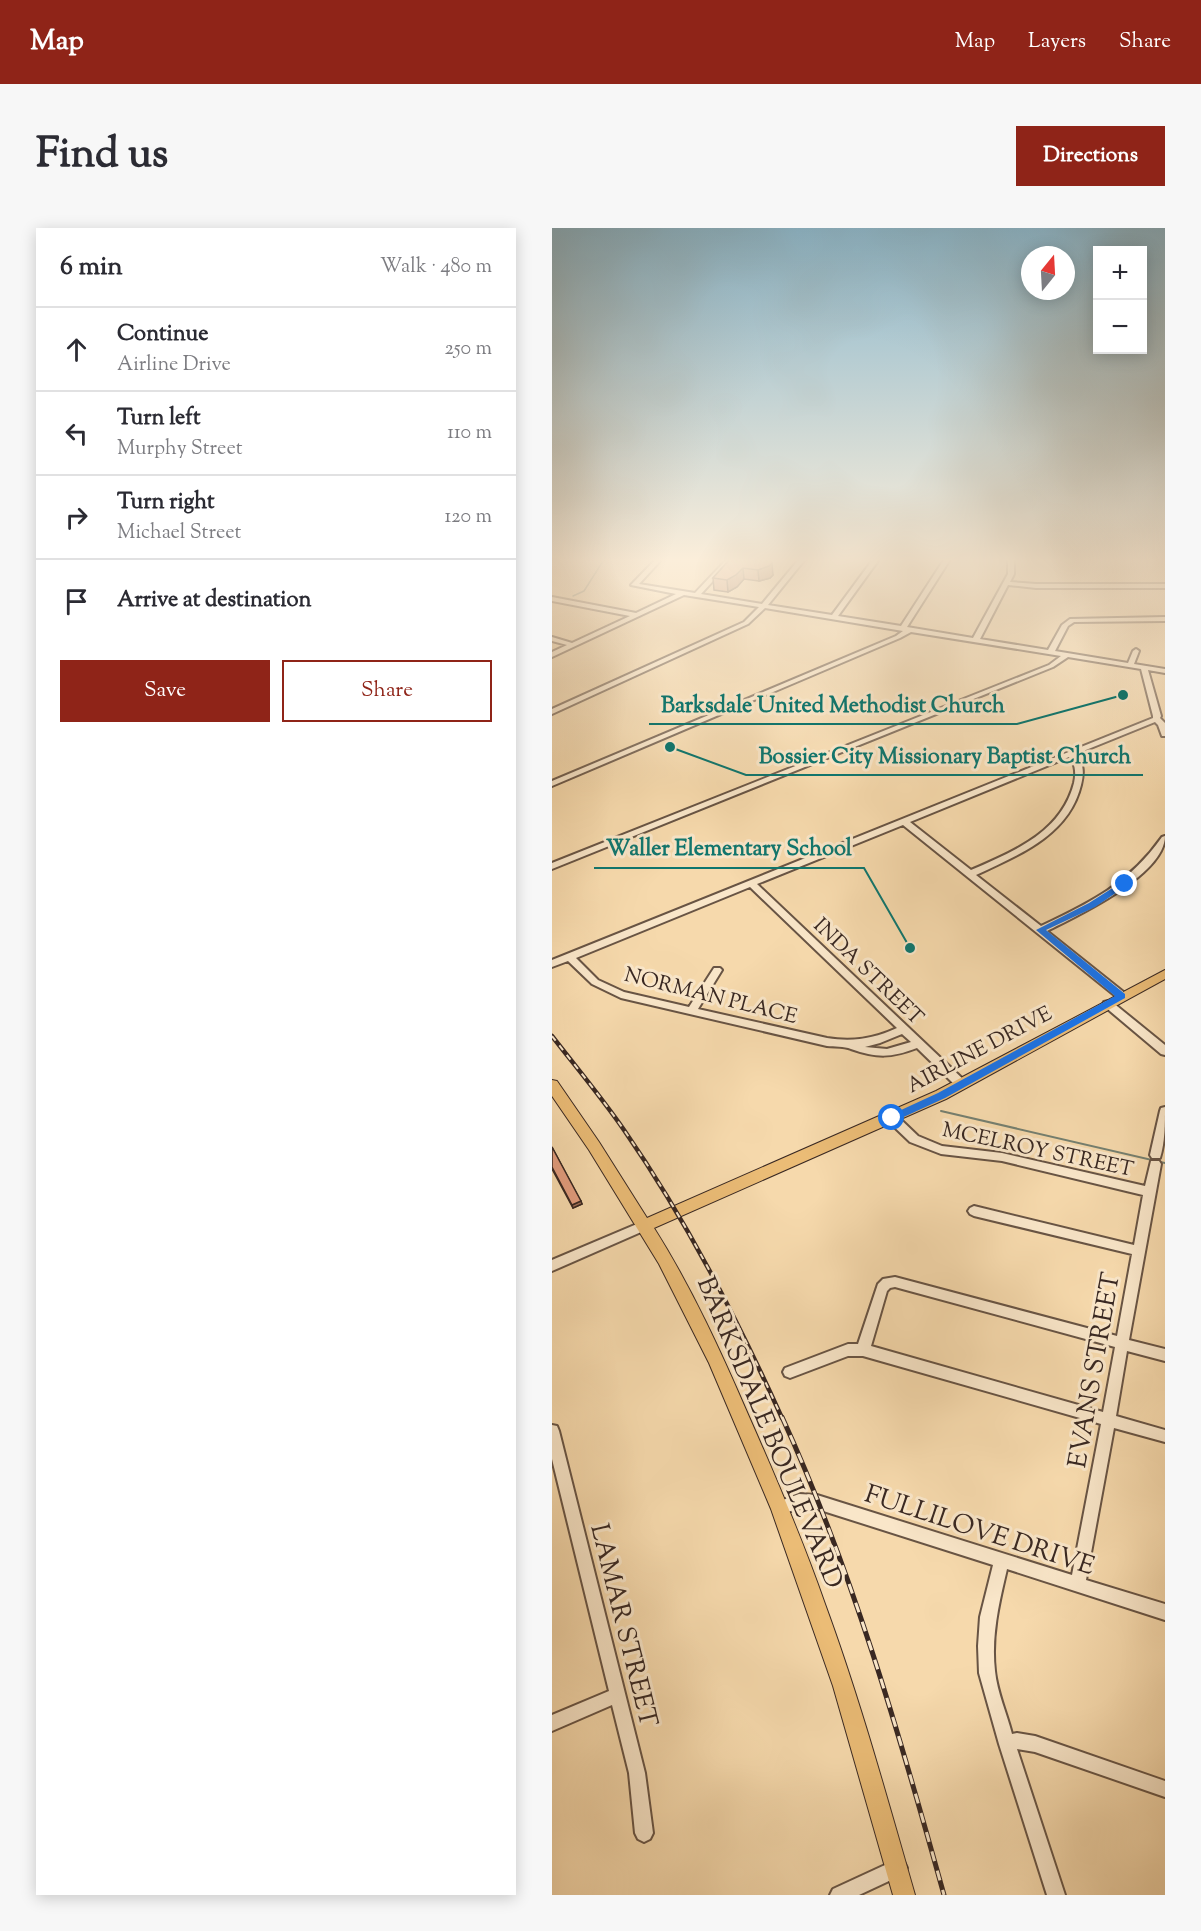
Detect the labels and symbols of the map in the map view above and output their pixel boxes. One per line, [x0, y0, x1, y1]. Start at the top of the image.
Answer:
north arrow [1021, 246, 1075, 300]
callout: Barksdale United Methodist Church [649, 684, 1017, 724]
text: Barksdale United Methodist Church [661, 691, 1005, 723]
callout: Bossier City Missionary Baptist Church [746, 735, 1143, 775]
text: Bossier City Missionary Baptist Church [759, 742, 1131, 774]
callout: Waller Elementary School [594, 828, 864, 868]
text: Waller Elementary School [606, 834, 853, 866]
route end [1111, 870, 1137, 896]
street label: INDA STREET [806, 912, 930, 1033]
street label: NORMAN PLACE [621, 961, 801, 1033]
street label: AIRLINE DRIVE [902, 1000, 1058, 1102]
route start [878, 1104, 904, 1130]
street label: MCELROY STREET [939, 1116, 1136, 1186]
street label: EVANS STREET [1060, 1270, 1131, 1471]
street label: BARKSDALE BOULEVARD [686, 1271, 851, 1595]
street label: FULLILOVE DRIVE [860, 1477, 1099, 1586]
street label: LAMAR STREET [579, 1520, 666, 1731]

